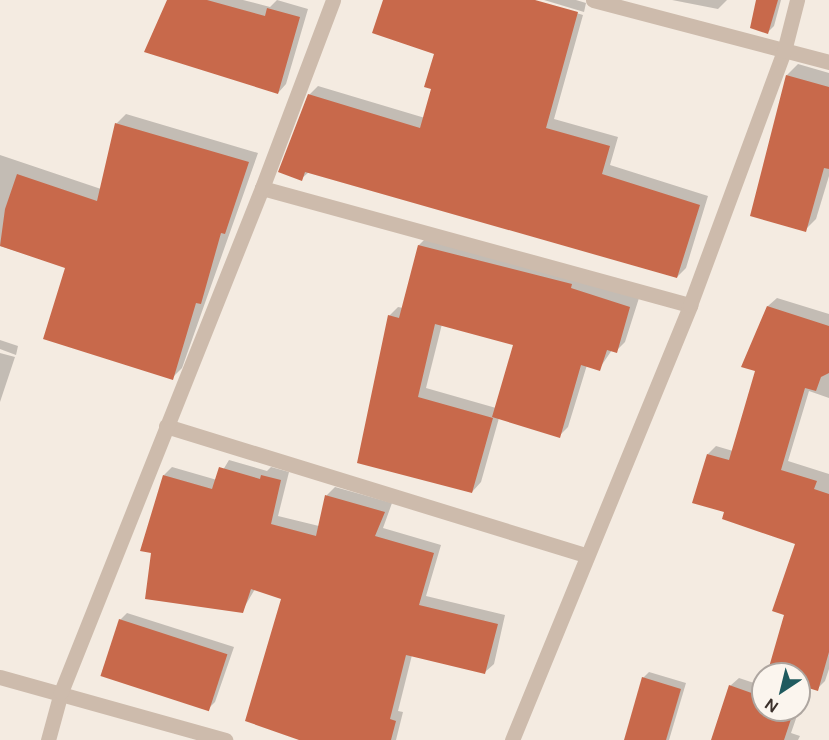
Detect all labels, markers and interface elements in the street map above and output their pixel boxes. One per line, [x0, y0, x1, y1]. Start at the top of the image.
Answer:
north arrow [751, 662, 811, 722]
text: N [761, 694, 782, 717]

